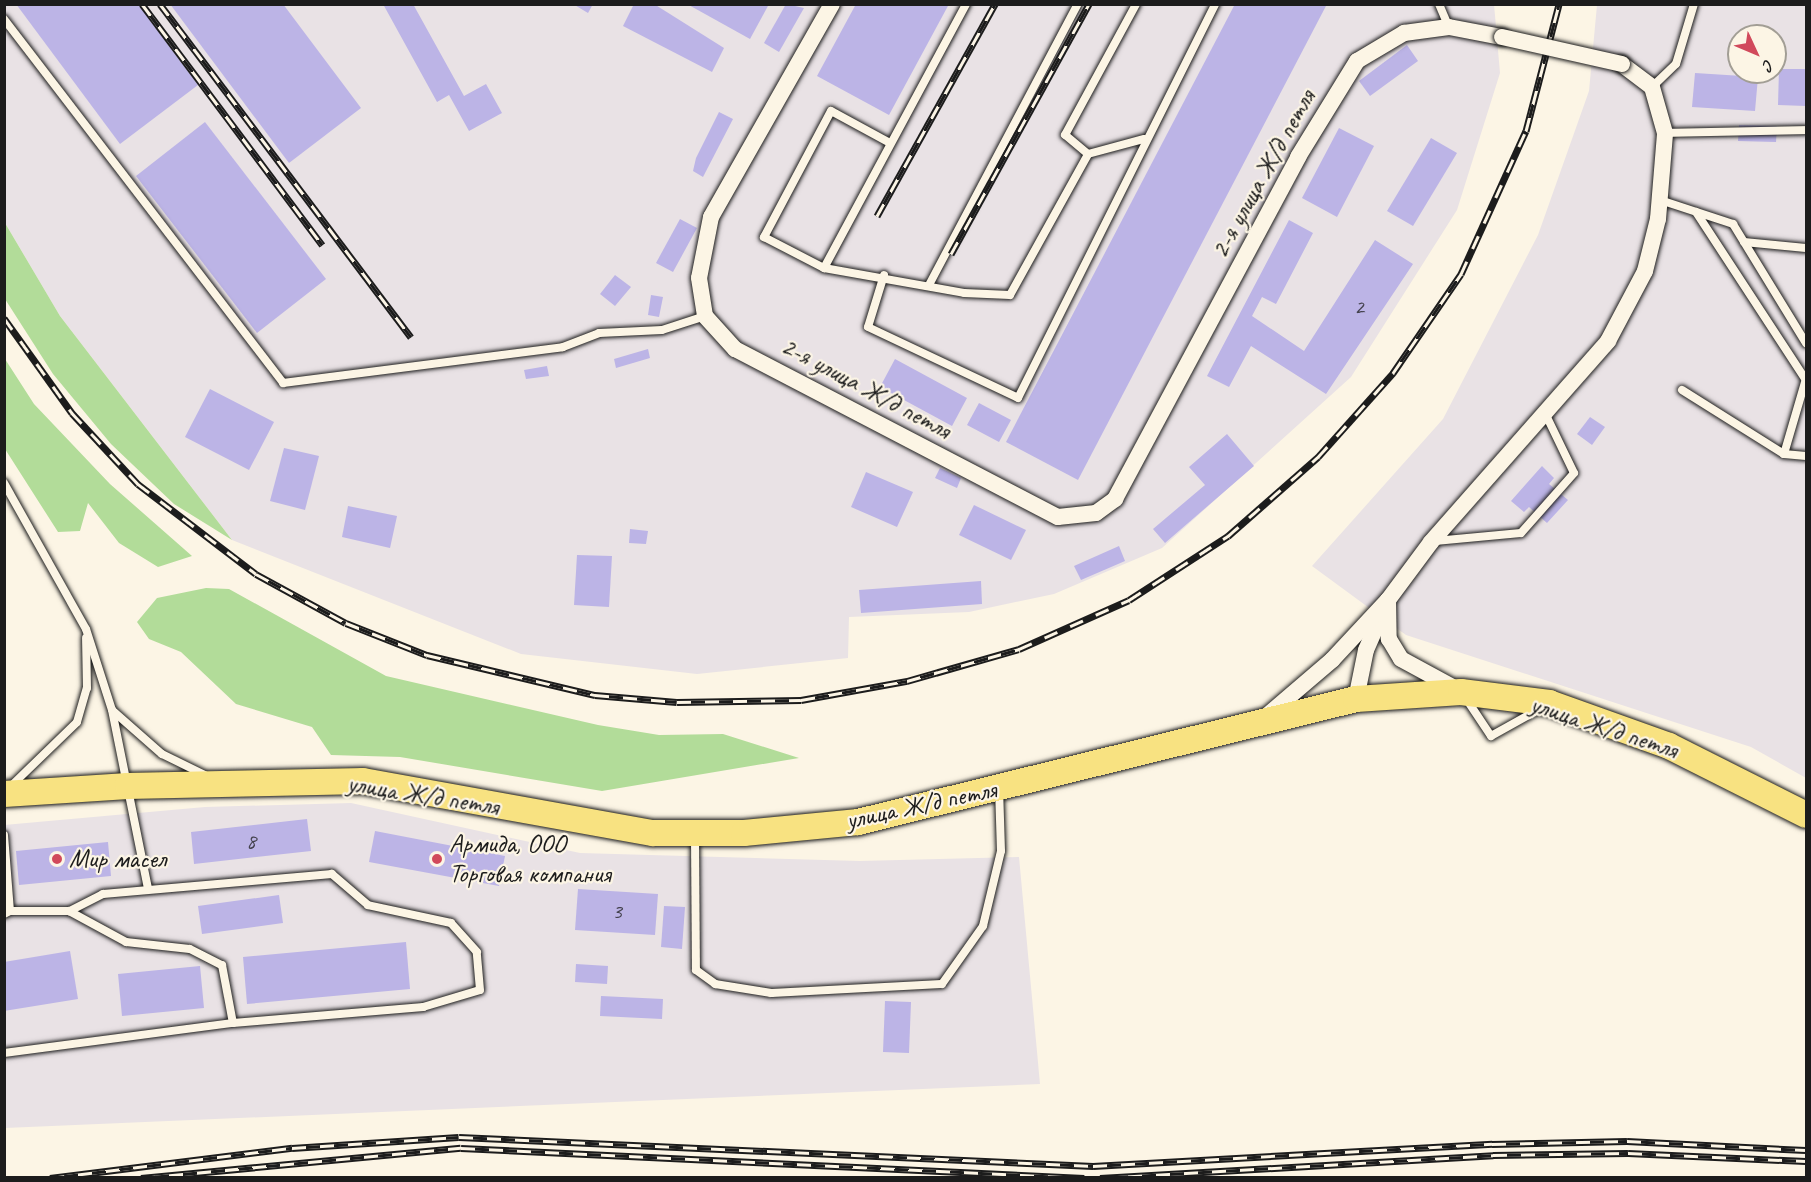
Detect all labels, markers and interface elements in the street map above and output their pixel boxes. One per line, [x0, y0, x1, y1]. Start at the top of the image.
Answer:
north arrow [1727, 24, 1787, 84]
text: С [1759, 55, 1778, 75]
street label: 2-я улица Ж/д петля [1204, 84, 1322, 264]
house number: 2 [1354, 295, 1364, 321]
street label: 2-я улица Ж/д петля [775, 330, 957, 446]
street label: улица Ж/д петля [1527, 689, 1681, 765]
street label: улица Ж/д петля [345, 768, 501, 822]
street label: улица Ж/д петля [843, 774, 999, 836]
place label: Армида, ООО Торговая компания [449, 828, 611, 890]
house number: 8 [246, 829, 256, 855]
place label: Мир масел [69, 843, 164, 875]
marker: Мир масел [50, 852, 64, 866]
marker: Армида, ООО Торговая компания [430, 852, 444, 866]
house number: 3 [612, 899, 622, 925]

